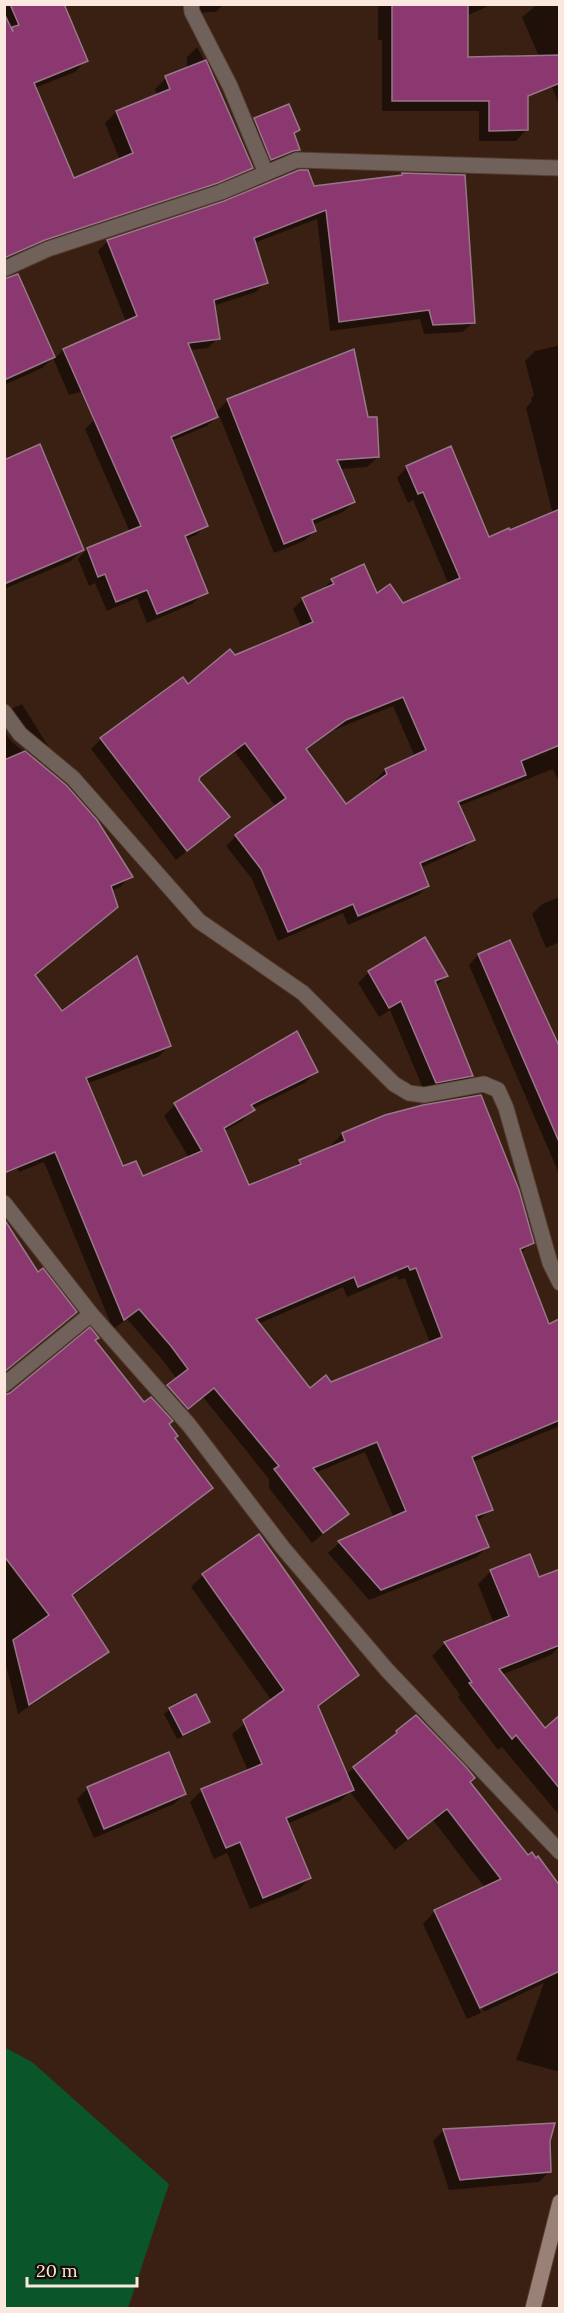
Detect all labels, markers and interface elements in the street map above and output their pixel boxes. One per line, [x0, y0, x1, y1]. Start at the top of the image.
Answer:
scale bar [27, 2250, 136, 2288]
text: 20 m [36, 2259, 78, 2282]

